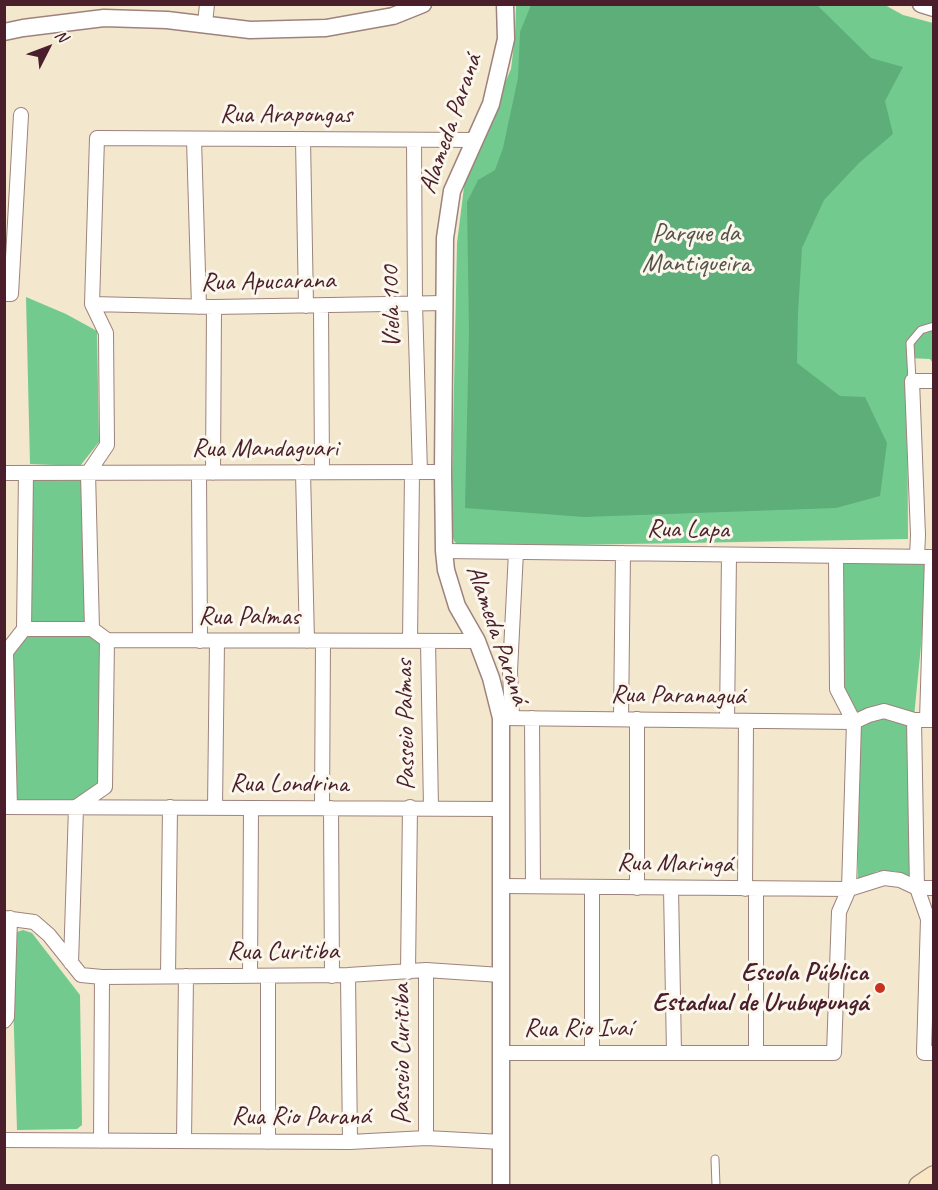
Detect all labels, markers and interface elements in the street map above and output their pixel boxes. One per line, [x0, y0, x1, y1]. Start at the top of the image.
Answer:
north arrow [18, 18, 78, 78]
text: N [51, 26, 72, 46]
street label: Alameda Paraná [413, 50, 489, 198]
street label: Rua Arapongas [220, 99, 352, 131]
park label: Parque da Mantiqueira [642, 218, 750, 280]
street label: Rua Apucarana [201, 265, 335, 299]
street label: Viela 100 [376, 265, 408, 349]
street label: Rua Mandaguari [192, 433, 338, 465]
street label: Rua Lapa [647, 514, 729, 546]
street label: Alameda Paraná [459, 561, 535, 709]
street label: Rua Palmas [198, 601, 300, 633]
street label: Passeio Palmas [389, 659, 423, 791]
street label: Rua Paranaguá [611, 679, 745, 713]
street label: Rua Londrina [230, 768, 348, 800]
street label: Rua Maringá [617, 847, 733, 881]
street label: Rua Curitiba [227, 936, 339, 968]
place label: Escola Pública Estadual de Urubupungá [652, 957, 868, 1018]
marker: Escola Pública Estadual de Urubupungá [873, 981, 887, 995]
street label: Passeio Curitiba [386, 984, 418, 1124]
street label: Rua Rio Ivaí [524, 1013, 632, 1045]
street label: Rua Rio Paraná [231, 1101, 371, 1133]

